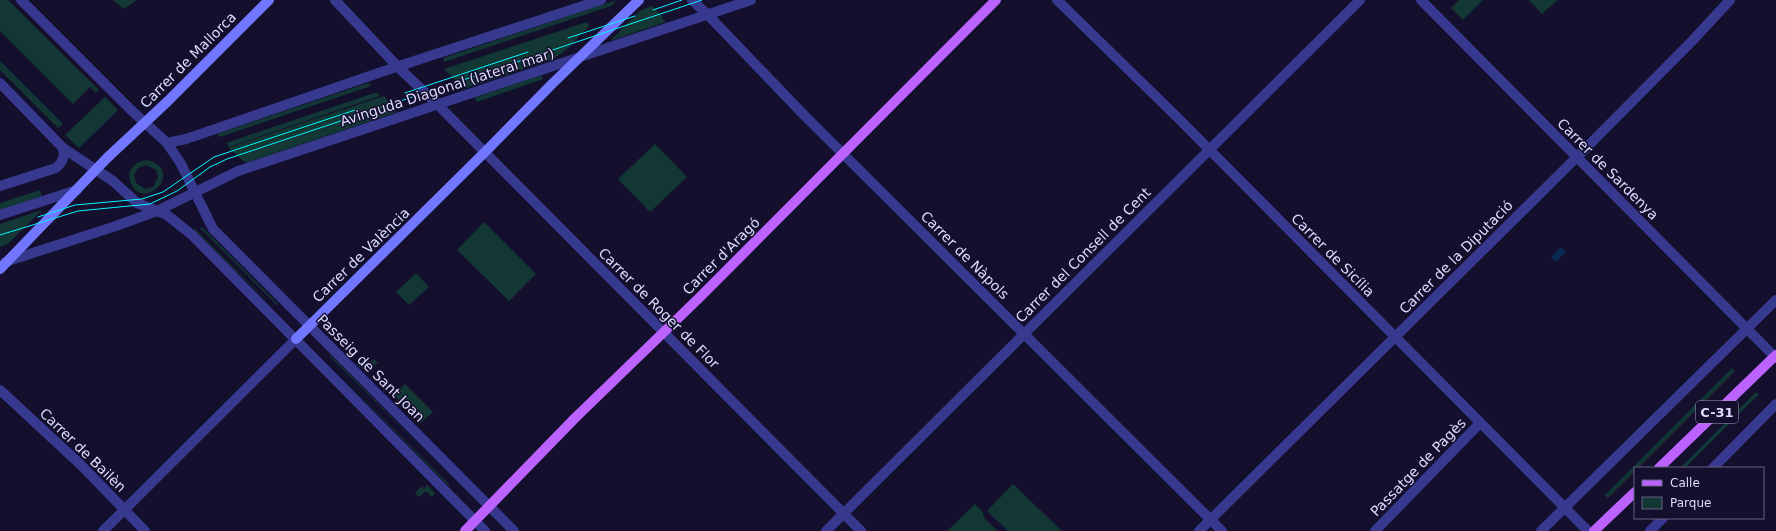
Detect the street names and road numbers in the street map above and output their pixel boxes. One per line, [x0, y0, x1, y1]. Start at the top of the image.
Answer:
street label: Carrer de Mallorca [137, 9, 239, 111]
street label: Avinguda Diagonal (lateral mar) [338, 45, 556, 129]
street label: Carrer de Sardenya [1554, 115, 1662, 223]
street label: Carrer del Consell de Cent [1012, 184, 1154, 326]
street label: Carrer de la Diputació [1396, 197, 1516, 317]
street label: Carrer de València [309, 205, 413, 305]
street label: Carrer de Nàpols [918, 208, 1012, 302]
street label: Carrer de Sicília [1288, 210, 1378, 300]
street label: Carrer d'Aragó [679, 214, 763, 298]
street label: Carrer de Roger de Flor [595, 244, 723, 372]
street label: Passeig de Sant Joan [314, 311, 428, 425]
road number: C-31 [1696, 401, 1738, 423]
street label: Carrer de Bailèn [37, 405, 129, 495]
street label: Passatge de Pagès [1367, 415, 1469, 519]

